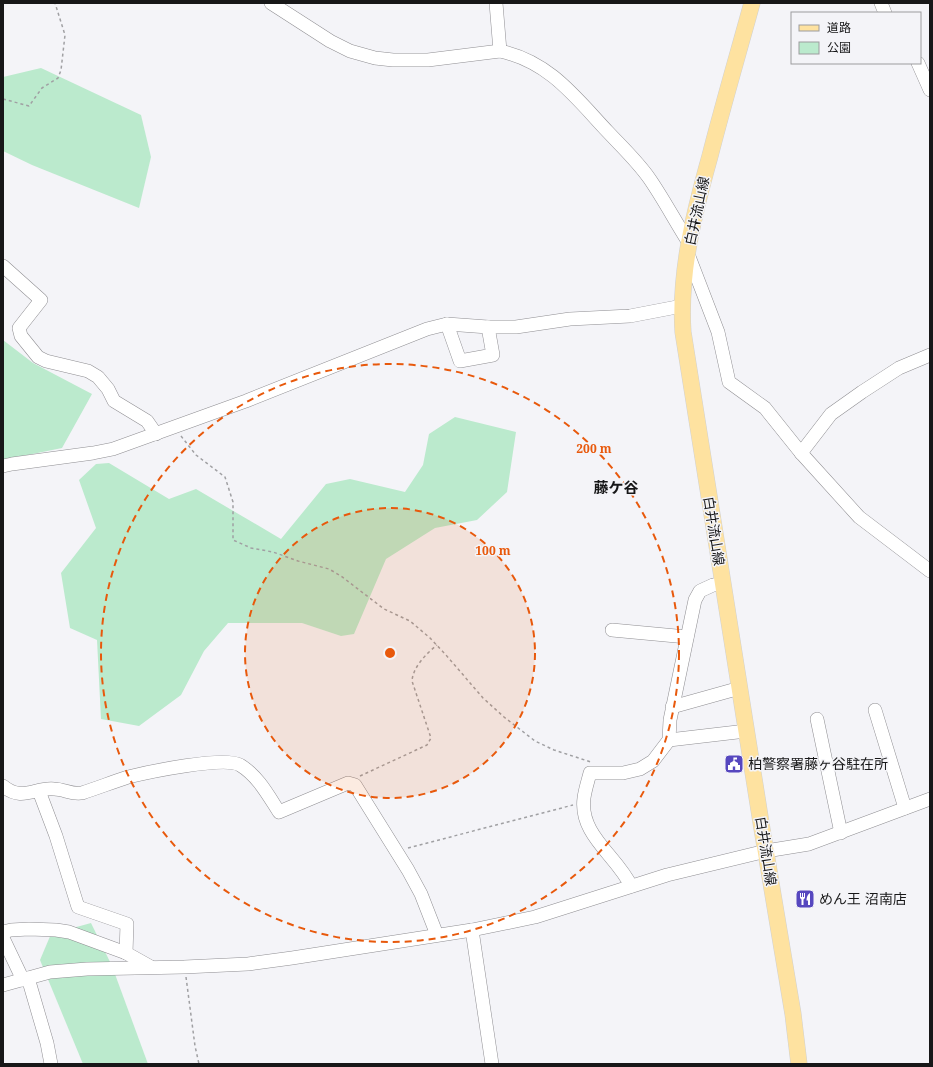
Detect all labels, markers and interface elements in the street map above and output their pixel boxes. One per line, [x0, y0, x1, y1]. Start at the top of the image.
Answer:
legend [791, 12, 921, 64]
text: 道路 [827, 19, 851, 36]
text: 公園 [827, 39, 851, 56]
street label: 白井流山線 [680, 175, 713, 247]
text: 200 m [576, 440, 612, 457]
district label: 藤ケ谷 [593, 477, 639, 497]
street label: 白井流山線 [700, 495, 729, 567]
text: 100 m [475, 542, 511, 559]
centre of rings [383, 646, 397, 660]
public building icon: 柏警察署藤ヶ谷駐在所 [723, 753, 745, 775]
place label: 柏警察署藤ヶ谷駐在所 [748, 754, 888, 773]
street label: 白井流山線 [752, 815, 781, 887]
restaurant icon: めん王 沼南店 [794, 888, 816, 910]
place label: めん王 沼南店 [819, 889, 907, 908]

